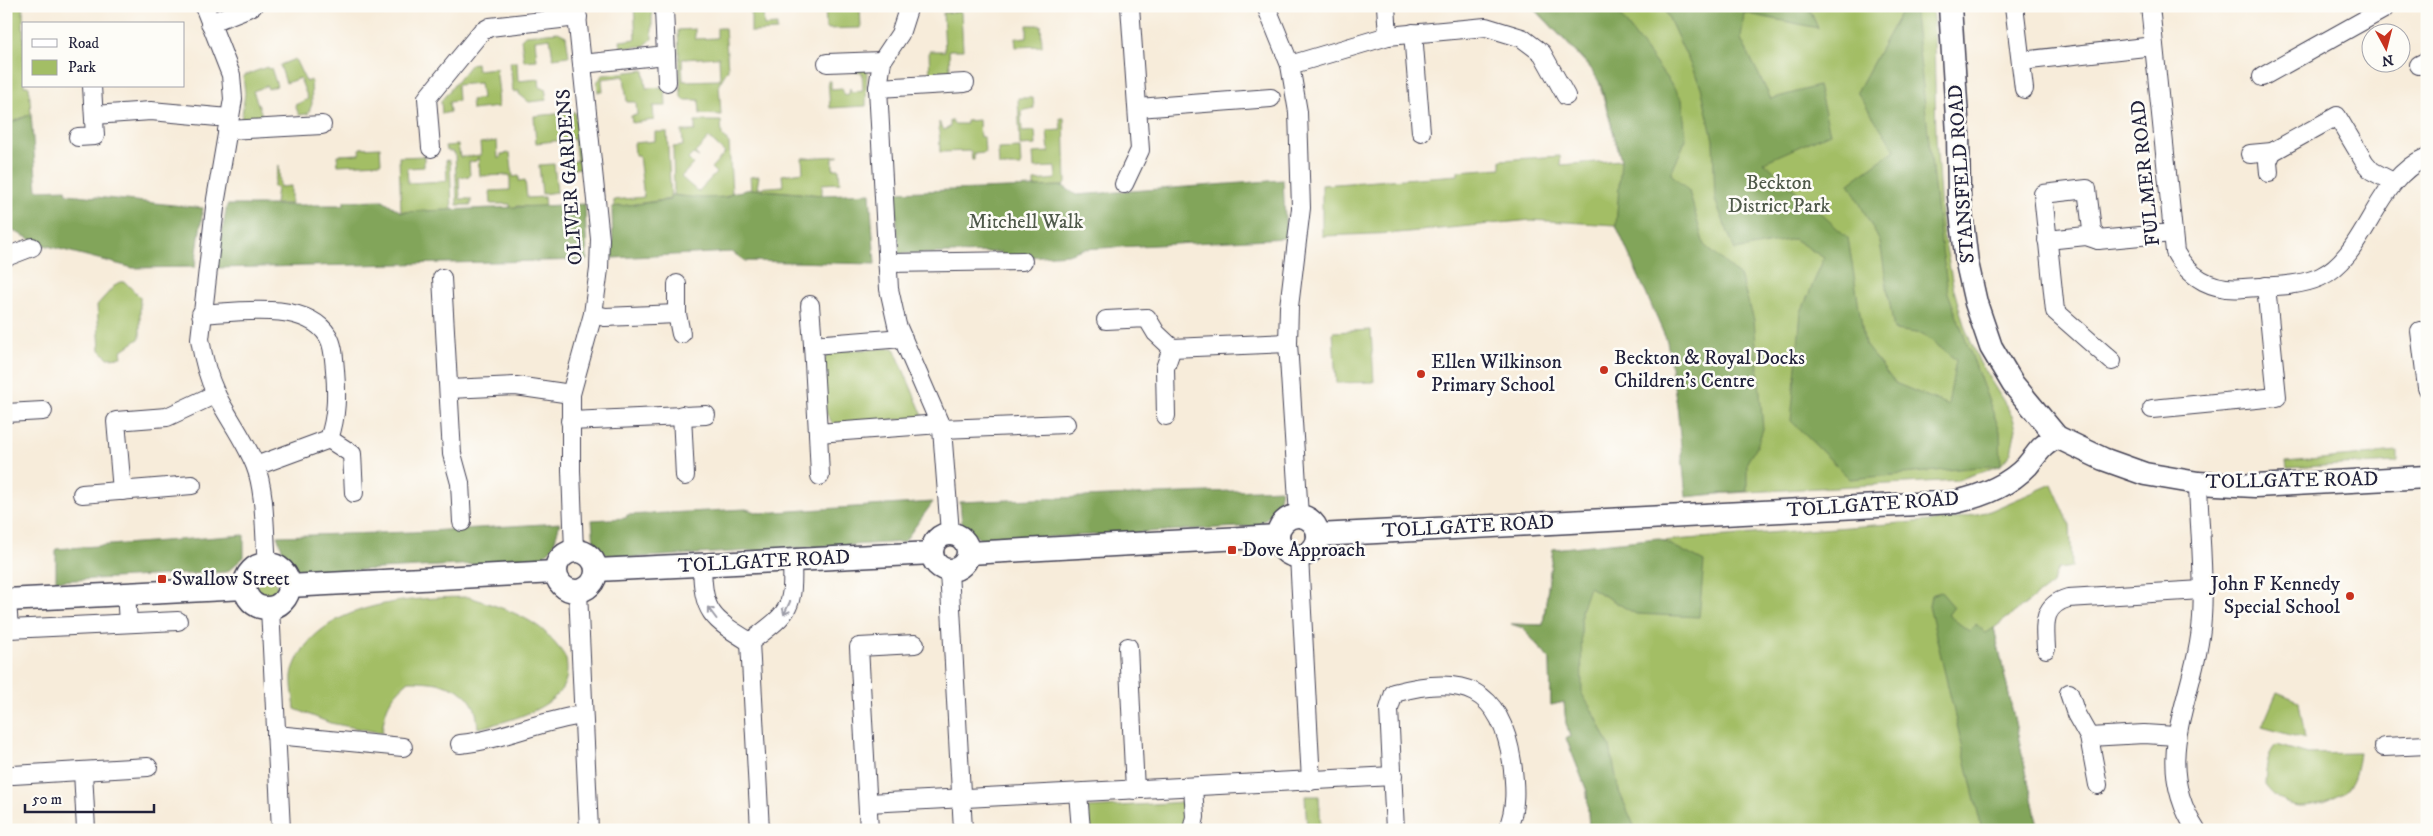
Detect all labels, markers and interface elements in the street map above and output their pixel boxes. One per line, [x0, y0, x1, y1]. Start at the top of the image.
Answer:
legend [22, 22, 185, 88]
north arrow [2360, 22, 2410, 72]
text: Road [68, 34, 100, 53]
text: N [2380, 50, 2394, 70]
text: Park [68, 58, 97, 77]
street label: STANSFELD ROAD [1943, 84, 1981, 264]
street label: OLIVER GARDENS [551, 88, 589, 266]
street label: FULMER ROAD [2126, 99, 2166, 247]
park label: Beckton District Park [1728, 171, 1830, 219]
park label: Mitchell Walk [969, 210, 1084, 235]
place label: Beckton & Royal Docks Children's Centre [1614, 346, 1805, 394]
place label: Ellen Wilkinson Primary School [1431, 350, 1563, 398]
marker: Beckton & Royal Docks Children's Centre [1598, 364, 1610, 376]
marker: Ellen Wilkinson Primary School [1415, 368, 1427, 380]
street label: TOLLGATE ROAD [2206, 467, 2379, 495]
street label: TOLLGATE ROAD [1786, 487, 1960, 523]
street label: TOLLGATE ROAD [1381, 510, 1555, 544]
place label: Dove Approach [1242, 538, 1366, 563]
marker: Dove Approach [1226, 544, 1238, 556]
street label: TOLLGATE ROAD [677, 545, 851, 579]
place label: Swallow Street [172, 567, 290, 592]
place label: John F Kennedy Special School [2208, 572, 2341, 620]
marker: Swallow Street [156, 573, 168, 585]
marker: John F Kennedy Special School [2344, 590, 2356, 602]
one-way arrow [782, 600, 791, 615]
one-way arrow [707, 606, 717, 620]
scale bar [25, 781, 154, 813]
text: 50 m [32, 790, 62, 809]

